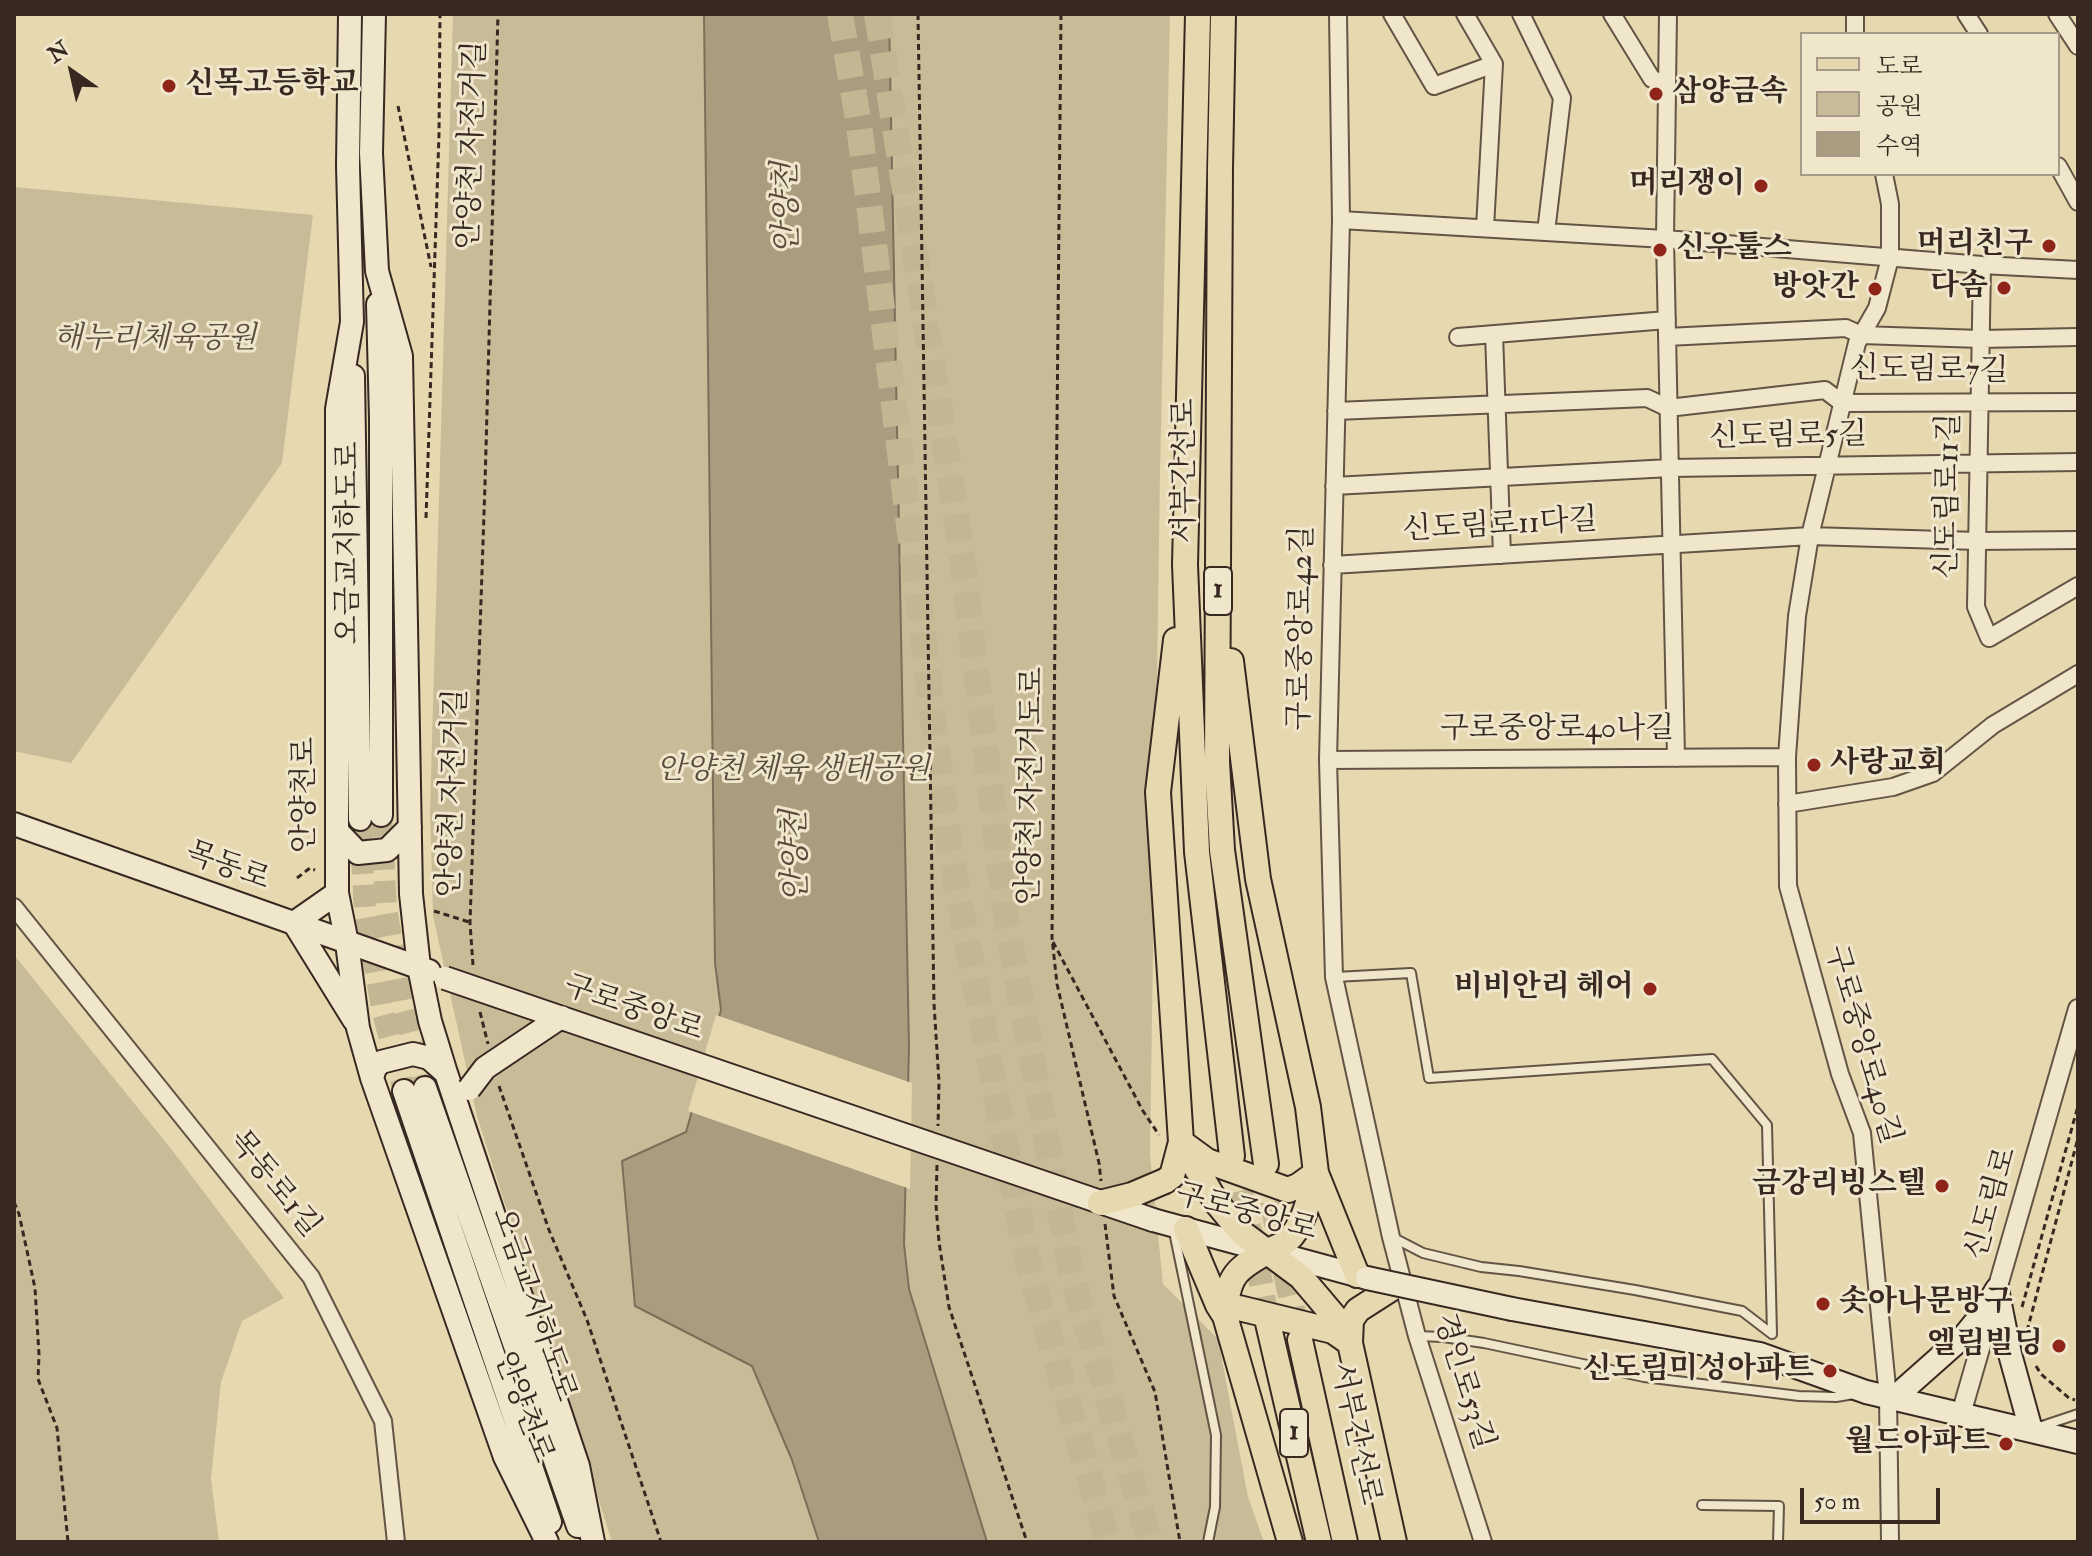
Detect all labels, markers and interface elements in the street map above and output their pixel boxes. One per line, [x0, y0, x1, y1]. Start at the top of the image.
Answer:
north arrow [32, 32, 112, 112]
legend [1800, 32, 2060, 176]
text: N [43, 35, 75, 69]
street label: 안양천 자전거길 [452, 40, 496, 250]
text: 도로 [1876, 51, 1922, 82]
place label: 신목고등학교 [185, 68, 359, 104]
place label: 삼양금속 [1672, 76, 1788, 112]
marker: 신목고등학교 [160, 77, 178, 95]
marker: 삼양금속 [1647, 85, 1665, 103]
text: 공원 [1876, 91, 1922, 122]
text: 수역 [1876, 131, 1922, 162]
water label: 안양천 [769, 161, 809, 255]
place label: 머리쟁이 [1629, 168, 1745, 204]
marker: 머리쟁이 [1752, 177, 1770, 195]
place label: 머리친구 [1917, 228, 2033, 264]
place label: 신우툴스 [1676, 232, 1792, 268]
marker: 머리친구 [2040, 237, 2058, 255]
marker: 신우툴스 [1651, 241, 1669, 259]
place label: 다솜 [1930, 270, 1988, 306]
place label: 방앗간 [1772, 271, 1859, 307]
marker: 다솜 [1995, 279, 2013, 297]
marker: 방앗간 [1866, 280, 1884, 298]
park label: 해누리체육공원 [54, 323, 256, 359]
street label: 신도림로7길 [1849, 353, 2009, 391]
street label: 서부간선로 [1169, 399, 1205, 543]
street label: 신도림로11길 [1931, 413, 1969, 579]
street label: 신도림로5길 [1709, 419, 1867, 457]
street label: 오금교지하도로 [333, 442, 369, 644]
street label: 신도림로11다길 [1402, 504, 1598, 550]
street label: 구로중앙로42길 [1283, 525, 1323, 731]
road number: 1 [1204, 567, 1232, 615]
street label: 안양천 자전거도로 [1013, 667, 1053, 905]
street label: 안양천 자전거길 [433, 688, 477, 898]
street label: 구로중앙로40나길 [1440, 713, 1674, 749]
street label: 안양천로 [289, 737, 325, 853]
place label: 사랑교회 [1830, 747, 1946, 783]
park label: 안양천 체육 생태공원 [656, 754, 930, 790]
marker: 사랑교회 [1805, 756, 1823, 774]
water label: 안양천 [778, 809, 818, 903]
street label: 목동로 [180, 836, 274, 900]
street label: 구로중앙로40길 [1815, 941, 1907, 1149]
street label: 구로중앙로 [559, 969, 707, 1051]
place label: 비비안리 헤어 [1454, 971, 1634, 1007]
marker: 비비안리 헤어 [1641, 980, 1659, 998]
street label: 목동로1길 [219, 1124, 327, 1246]
street label: 신도림로 [1960, 1143, 2026, 1265]
place label: 금강리빙스텔 [1752, 1168, 1926, 1204]
marker: 금강리빙스텔 [1933, 1177, 1951, 1195]
street label: 구로중앙로 [1171, 1178, 1321, 1250]
street label: 오금교지하도로 [482, 1203, 582, 1407]
place label: 솟아나문방구 [1839, 1286, 2013, 1322]
marker: 솟아나문방구 [1814, 1295, 1832, 1313]
street label: 경인로53길 [1424, 1310, 1500, 1454]
place label: 엘림빌딩 [1927, 1328, 2043, 1364]
marker: 엘림빌딩 [2050, 1337, 2068, 1355]
street label: 안양천로 [484, 1347, 560, 1469]
place label: 신도림미성아파트 [1582, 1353, 1814, 1389]
street label: 서부간선로 [1321, 1359, 1387, 1509]
marker: 신도림미성아파트 [1821, 1362, 1839, 1380]
road number: 1 [1280, 1409, 1308, 1457]
place label: 월드아파트 [1845, 1426, 1990, 1462]
marker: 월드아파트 [1997, 1435, 2015, 1453]
scale bar [1804, 1472, 1944, 1522]
text: 50 m [1814, 1486, 1860, 1517]

